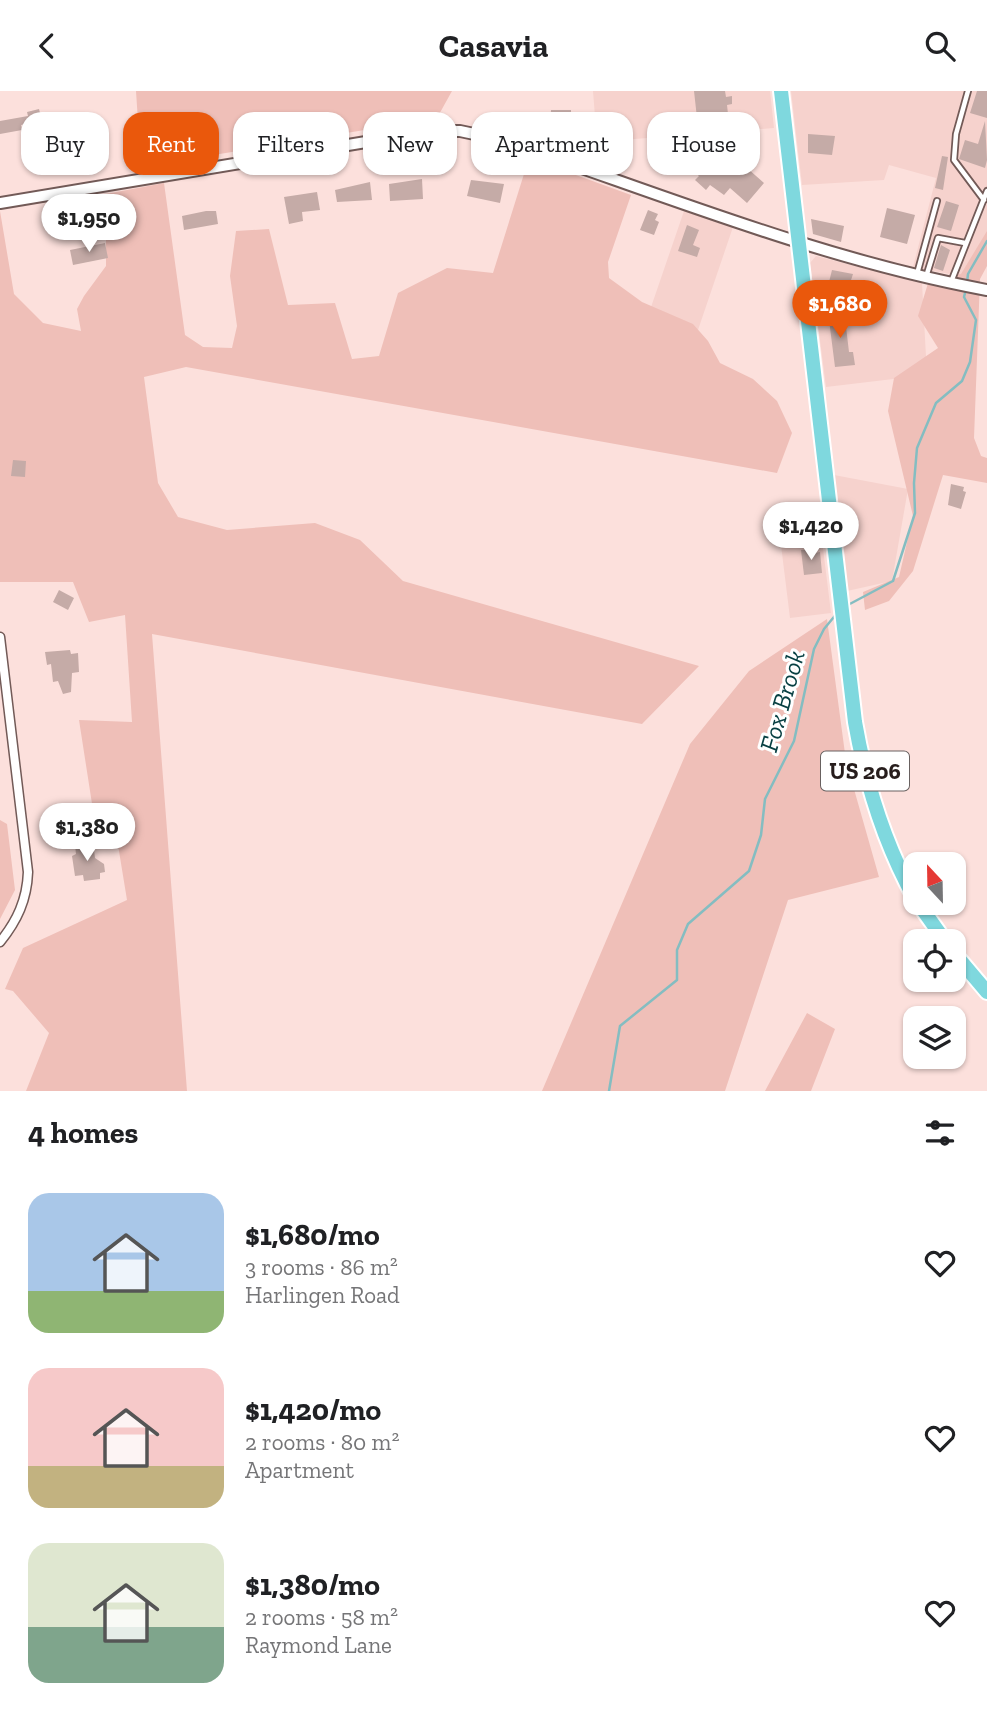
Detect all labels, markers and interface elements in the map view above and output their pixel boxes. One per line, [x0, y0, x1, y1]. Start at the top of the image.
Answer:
icon: back [28, 27, 66, 65]
text: Casavia [439, 27, 548, 65]
icon: search [921, 27, 959, 65]
chip: Buy [21, 112, 109, 175]
chip: Rent [123, 112, 219, 175]
chip: Filters [233, 112, 349, 175]
chip: New [363, 112, 457, 175]
chip: Apartment [471, 112, 633, 175]
chip: House [647, 112, 760, 175]
pin: $1,950 [32, 195, 146, 254]
text: $1,950 [57, 203, 121, 231]
pin: $1,680 [783, 281, 897, 340]
text: $1,680 [808, 289, 872, 317]
pin: $1,420 [754, 503, 868, 562]
text: $1,420 [779, 511, 843, 539]
water label: Fox Brook [752, 646, 812, 756]
road number: US 206 [821, 751, 909, 791]
pin: $1,380 [30, 803, 144, 863]
text: $1,380 [55, 812, 119, 840]
north arrow [903, 852, 966, 915]
map controls [903, 852, 966, 1069]
button: locate [903, 929, 966, 992]
button: layers [903, 1006, 966, 1069]
icon: filters [921, 1114, 959, 1152]
text: 4 homes [28, 1115, 138, 1151]
text: $1,680/mo [245, 1217, 380, 1253]
icon: home [84, 1221, 168, 1305]
icon: heart [921, 1244, 959, 1282]
text: 3 rooms · 86 m² [245, 1253, 398, 1281]
text: Harlingen Road [245, 1281, 400, 1309]
text: $1,420/mo [245, 1392, 381, 1428]
icon: home [84, 1396, 168, 1480]
icon: heart [921, 1419, 959, 1457]
text: 2 rooms · 80 m² [245, 1428, 399, 1456]
text: Apartment [245, 1456, 354, 1484]
text: $1,380/mo [245, 1567, 380, 1603]
icon: home [84, 1571, 168, 1655]
icon: heart [921, 1594, 959, 1632]
text: 2 rooms · 58 m² [245, 1603, 398, 1631]
text: Raymond Lane [245, 1631, 392, 1659]

